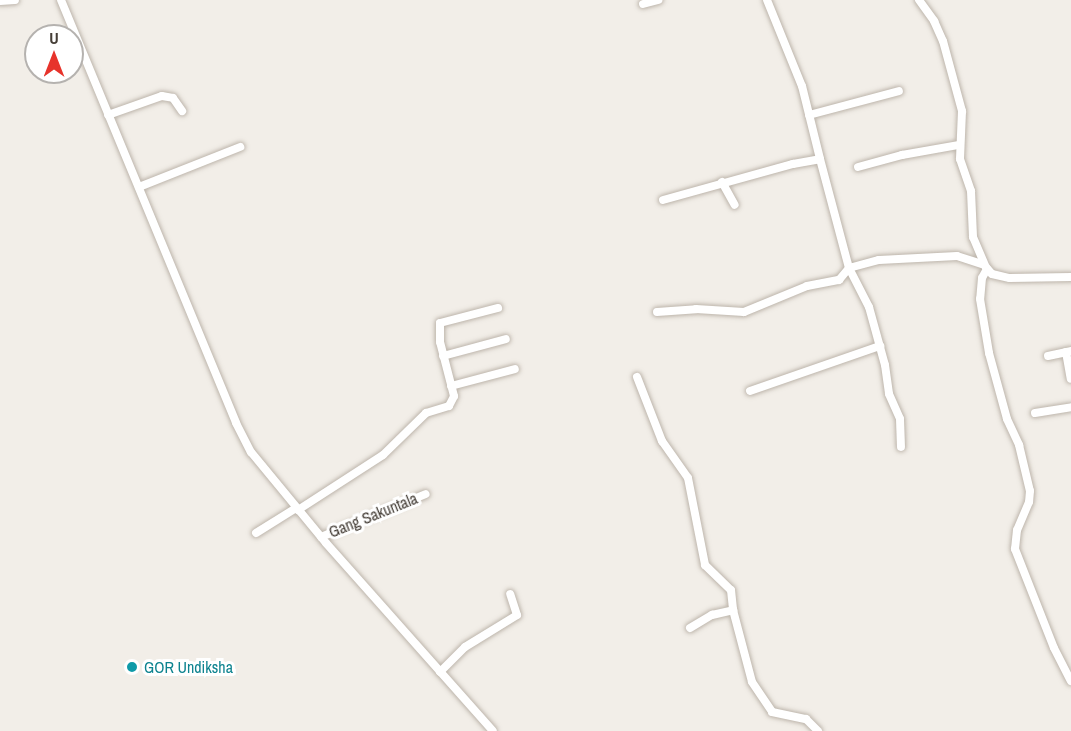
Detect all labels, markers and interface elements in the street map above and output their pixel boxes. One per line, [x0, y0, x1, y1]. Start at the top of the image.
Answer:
north arrow [24, 24, 84, 84]
text: U [49, 27, 59, 49]
street label: Gang Sakuntala [326, 488, 420, 542]
place label: GOR Undiksha [144, 657, 233, 677]
marker: GOR Undiksha [125, 660, 139, 674]

